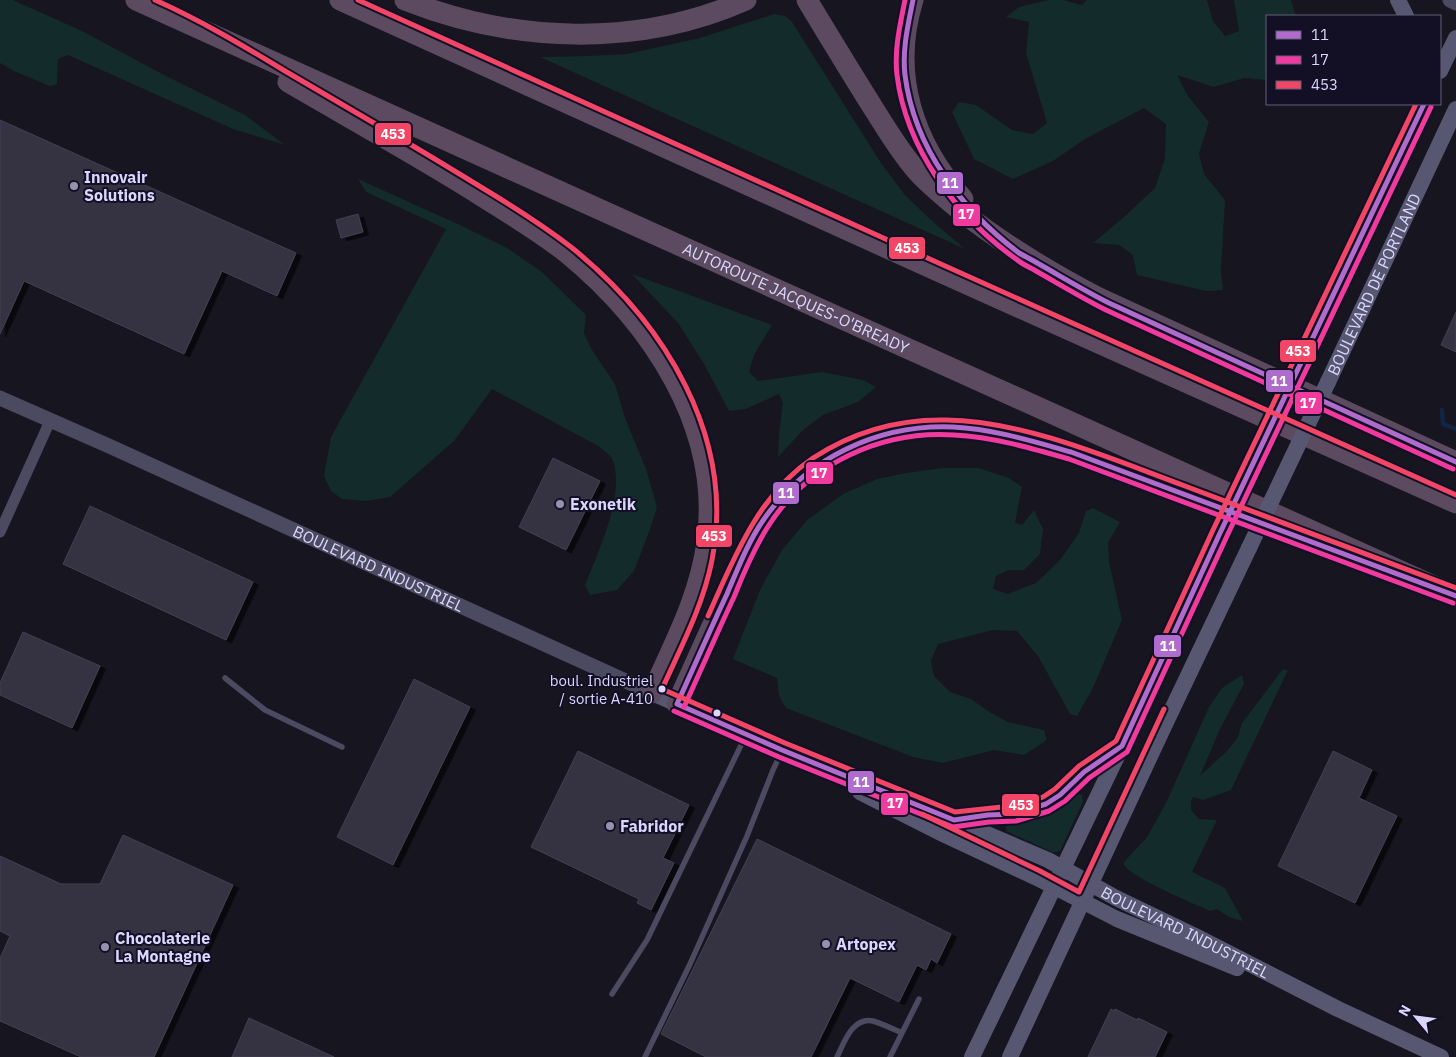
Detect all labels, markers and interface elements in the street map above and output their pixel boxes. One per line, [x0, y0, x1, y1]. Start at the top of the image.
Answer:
legend [1266, 15, 1441, 105]
text: 11 [1311, 25, 1329, 44]
text: 17 [1311, 50, 1329, 69]
text: 453 [1311, 75, 1338, 94]
line badge: 453 [374, 122, 412, 146]
text: 453 [380, 125, 406, 143]
place label: Innovair Solutions [84, 167, 155, 205]
line badge: 11 [936, 171, 964, 195]
text: 11 [942, 174, 959, 192]
marker: Innovair Solutions [68, 180, 80, 192]
street label: BOULEVARD DE PORTLAND [1323, 190, 1425, 378]
line badge: 17 [952, 203, 981, 227]
text: 17 [958, 205, 974, 223]
line badge: 453 [888, 236, 926, 260]
street label: AUTOROUTE JACQUES-O'BREADY [680, 238, 913, 358]
text: 453 [894, 239, 920, 257]
line badge: 453 [1279, 339, 1317, 363]
text: 453 [1285, 342, 1311, 360]
line badge: 11 [1265, 369, 1294, 393]
text: 11 [1271, 372, 1288, 390]
line badge: 17 [1294, 391, 1323, 415]
text: 17 [1300, 394, 1316, 412]
line badge: 17 [805, 461, 834, 485]
text: 17 [811, 464, 827, 482]
line badge: 11 [772, 481, 800, 505]
text: 11 [778, 484, 795, 502]
place label: Exonetik [570, 494, 637, 514]
marker: Exonetik [554, 498, 566, 510]
street label: BOULEVARD INDUSTRIEL [290, 521, 467, 616]
line badge: 453 [695, 524, 733, 548]
text: 453 [701, 527, 727, 545]
line badge: 11 [1153, 634, 1182, 658]
text: 11 [1160, 637, 1177, 655]
place label: boul. Industriel / sortie A-410 [550, 671, 653, 708]
marker: boul. Industriel / sortie A-410 [657, 684, 667, 694]
unlabelled marker [712, 708, 722, 718]
line badge: 11 [847, 770, 875, 794]
text: 11 [853, 773, 870, 791]
line badge: 17 [880, 792, 909, 816]
line badge: 453 [1001, 793, 1040, 817]
text: 17 [887, 794, 903, 812]
text: 453 [1008, 796, 1034, 814]
place label: Fabridor [620, 816, 684, 836]
marker: Fabridor [604, 820, 616, 832]
street label: BOULEVARD INDUSTRIEL [1098, 882, 1273, 982]
place label: Chocolaterie La Montagne [115, 928, 211, 966]
place label: Artopex [836, 934, 896, 954]
marker: Artopex [820, 938, 832, 950]
marker: Chocolaterie La Montagne [99, 941, 111, 953]
north arrow [1391, 992, 1441, 1042]
text: N [1394, 1002, 1415, 1019]

